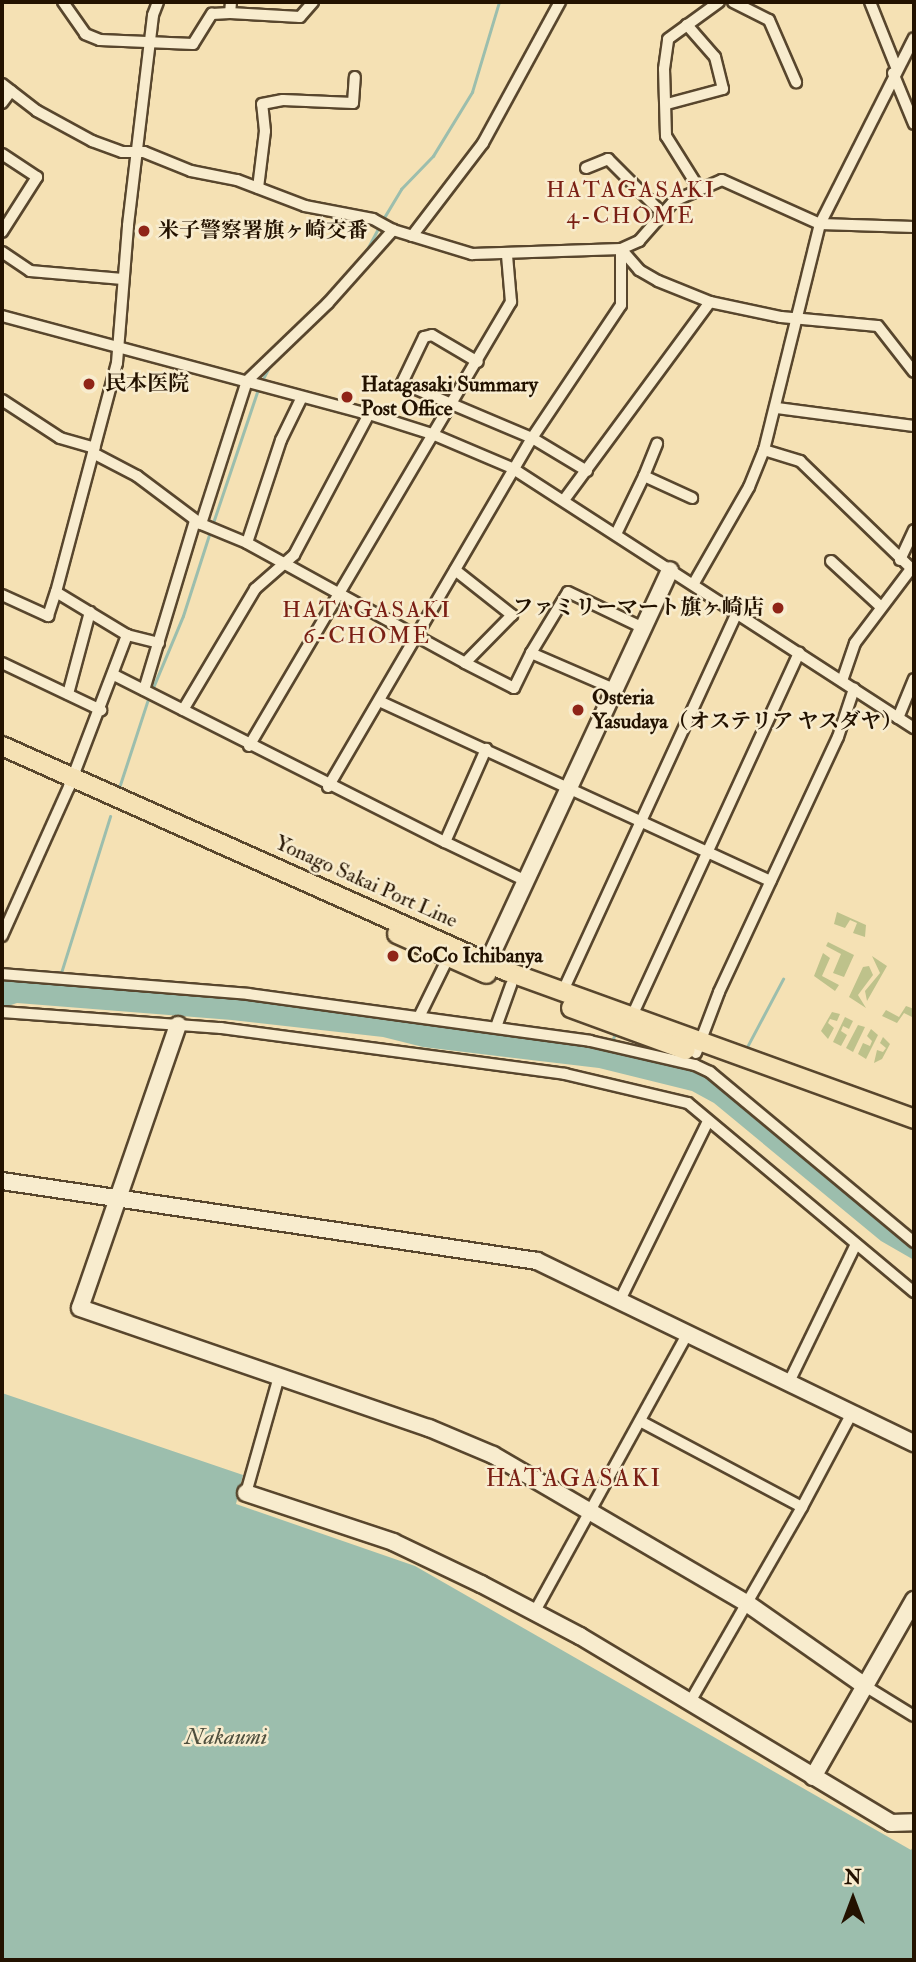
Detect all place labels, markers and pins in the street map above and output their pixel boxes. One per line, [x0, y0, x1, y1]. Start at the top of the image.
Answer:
place label: 米子警察署旗ヶ崎交番 [158, 218, 368, 244]
marker: 米子警察署旗ヶ崎交番 [136, 223, 152, 239]
place label: 民本医院 [105, 371, 189, 397]
place label: Hatagasaki Summary Post Office [361, 372, 538, 422]
marker: 民本医院 [79, 374, 99, 394]
marker: Hatagasaki Summary Post Office [339, 389, 355, 405]
place label: ファミリーマート旗ヶ崎店 [512, 595, 764, 621]
marker: ファミリーマート旗ヶ崎店 [770, 600, 786, 616]
place label: Osteria Yasudaya（オステリア ヤスダヤ） [592, 685, 903, 735]
marker: Osteria Yasudaya（オステリア ヤスダヤ） [570, 702, 586, 718]
place label: CoCo Ichibanya [407, 943, 543, 969]
marker: CoCo Ichibanya [385, 948, 401, 964]

